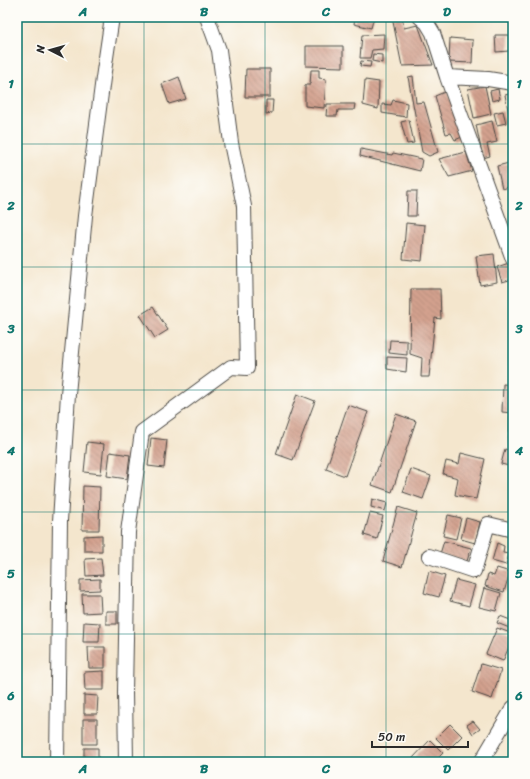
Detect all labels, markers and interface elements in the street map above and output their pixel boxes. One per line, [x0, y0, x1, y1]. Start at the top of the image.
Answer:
text: A [78, 0, 87, 23]
text: B [200, 0, 209, 23]
text: C [321, 0, 331, 23]
text: D [443, 0, 451, 23]
north arrow [30, 30, 70, 70]
text: N [31, 44, 50, 55]
text: 1 [8, 72, 14, 95]
text: 1 [516, 72, 522, 95]
text: 2 [6, 194, 15, 217]
text: 2 [514, 194, 523, 217]
text: 3 [6, 317, 15, 340]
text: 3 [514, 317, 523, 340]
text: 4 [6, 439, 16, 462]
text: 4 [514, 439, 524, 462]
text: 5 [7, 562, 15, 585]
text: 5 [515, 562, 523, 585]
text: 6 [6, 684, 15, 707]
text: 6 [514, 684, 523, 707]
scale bar [372, 723, 468, 749]
text: 50 m [378, 726, 405, 748]
text: A [78, 757, 87, 779]
text: B [200, 757, 209, 779]
text: C [321, 757, 331, 779]
text: D [443, 757, 451, 779]

